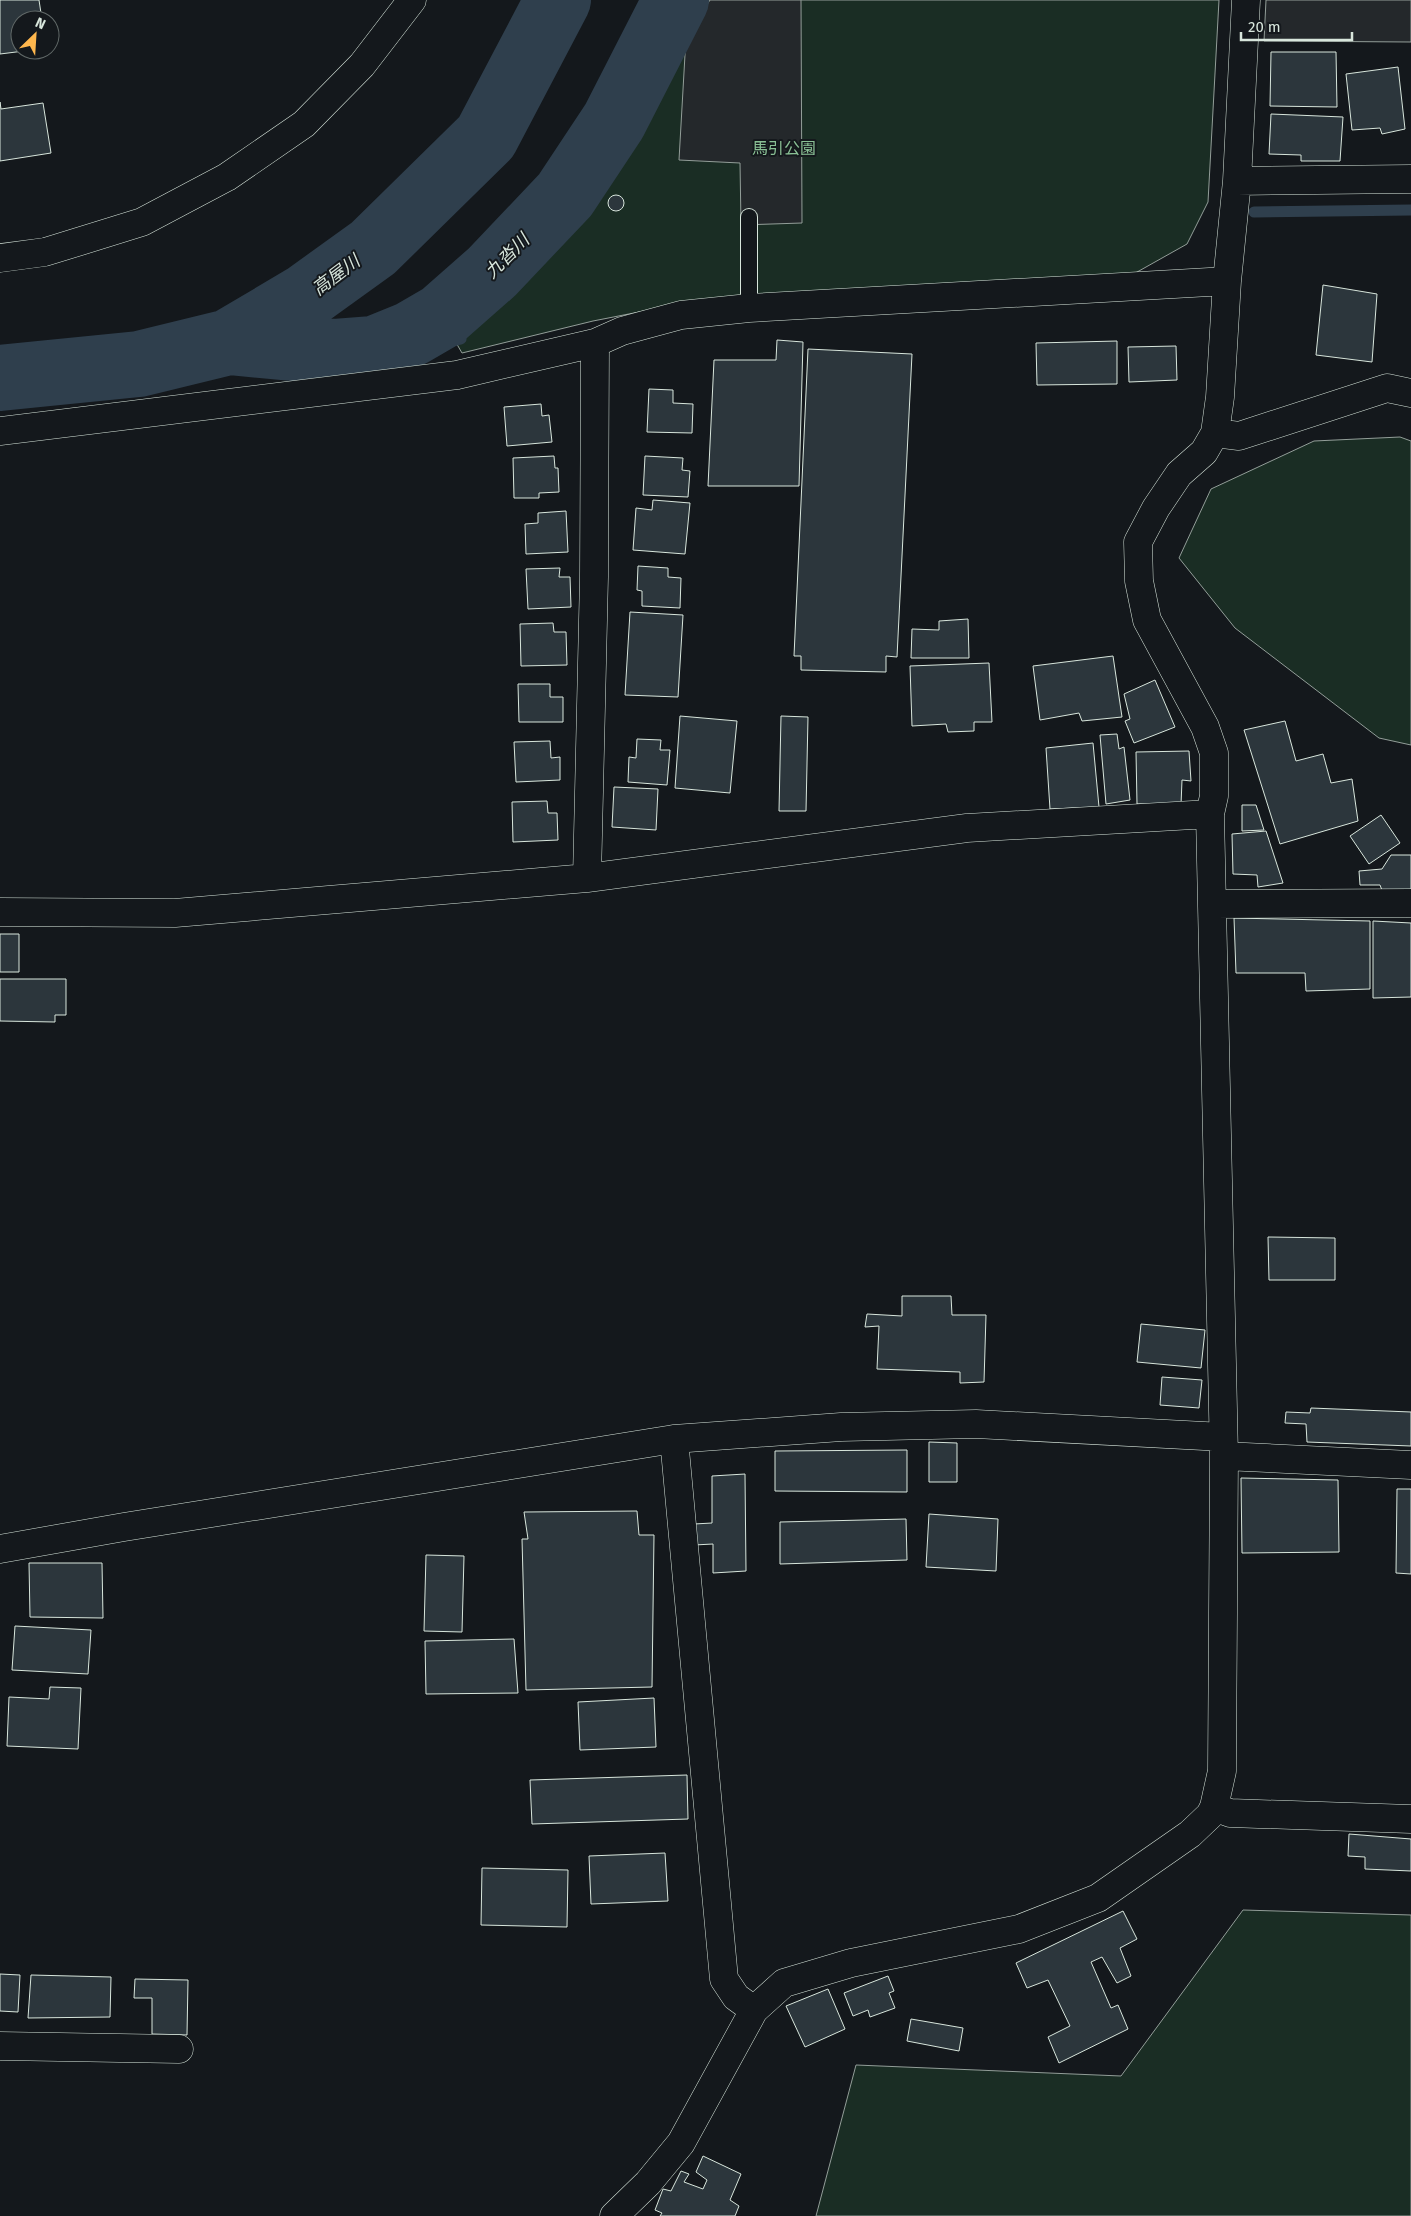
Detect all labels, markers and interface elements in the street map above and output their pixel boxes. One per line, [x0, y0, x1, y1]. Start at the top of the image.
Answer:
north arrow [10, 10, 60, 60]
scale bar [1241, 10, 1352, 42]
text: N [32, 14, 48, 33]
text: 20 m [1248, 18, 1281, 36]
park label: 馬引公園 [752, 139, 816, 158]
water label: 九沓川 [480, 228, 535, 283]
water label: 高屋川 [308, 249, 366, 300]

